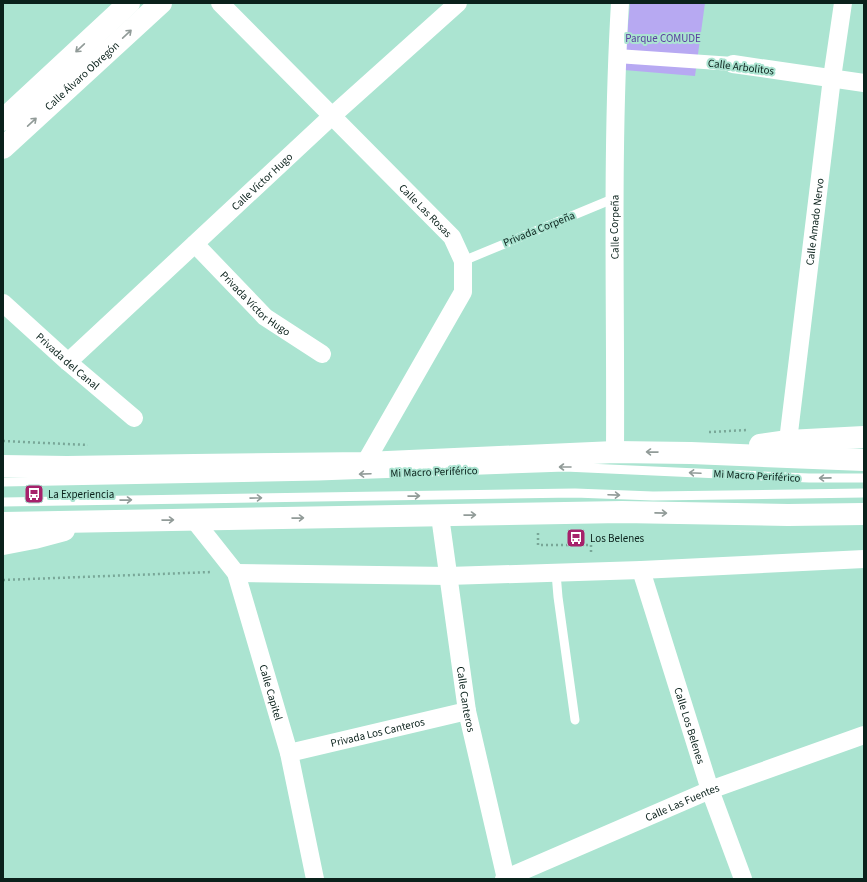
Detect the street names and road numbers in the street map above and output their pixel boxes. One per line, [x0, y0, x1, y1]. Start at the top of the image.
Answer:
street label: Calle Álvaro Obregón [41, 38, 122, 114]
street label: Calle Arbolitos [707, 55, 775, 79]
street label: Calle Víctor Hugo [228, 149, 296, 214]
street label: Calle Amado Nervo [802, 177, 827, 266]
street label: Calle Las Rosas [396, 180, 456, 241]
street label: Calle Corpeña [607, 195, 622, 259]
street label: Privada Corpeña [501, 208, 577, 250]
street label: Privada Víctor Hugo [217, 267, 294, 339]
street label: Privada del Canal [33, 329, 103, 393]
street label: Mi Macro Periférico [390, 463, 478, 481]
street label: Mi Macro Periférico [713, 466, 801, 486]
street label: Calle Capitel [256, 663, 287, 722]
street label: Calle Canteros [453, 665, 479, 734]
street label: Calle Los Belenes [671, 685, 709, 766]
street label: Privada Los Canteros [329, 714, 427, 750]
street label: Calle Las Fuentes [643, 780, 722, 825]

